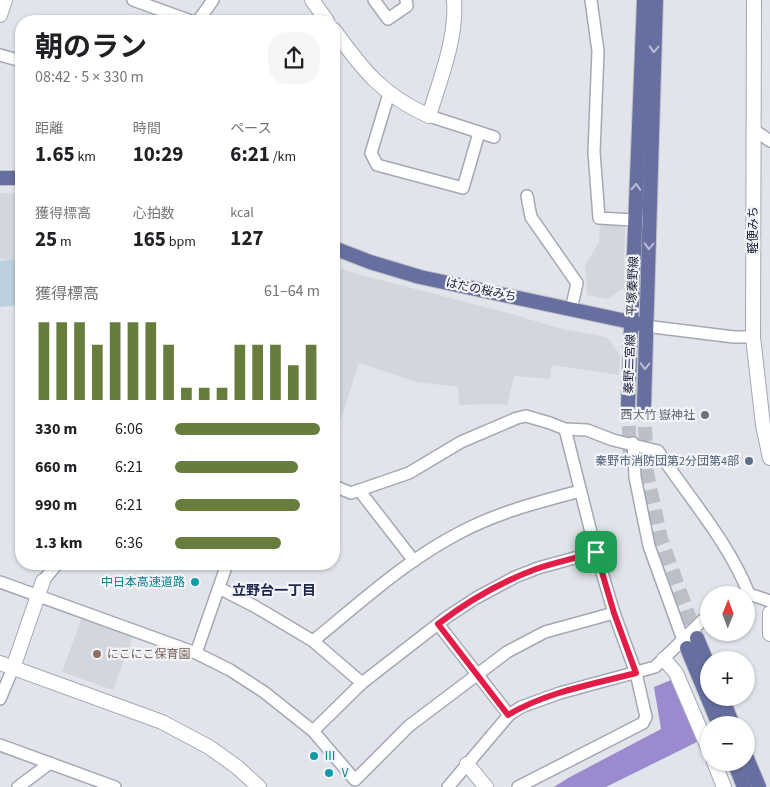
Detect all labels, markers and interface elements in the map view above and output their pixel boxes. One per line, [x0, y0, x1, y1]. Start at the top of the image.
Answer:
text: 朝のラン [35, 27, 147, 67]
button: share [268, 32, 320, 84]
one-way arrow [649, 45, 660, 53]
text: 08:42 · 5 × 330 m [35, 66, 144, 88]
text: 距離 [35, 119, 63, 139]
text: 時間 [133, 119, 161, 139]
text: ペース [230, 119, 272, 139]
text: 1.65 [35, 139, 75, 169]
text: 10:29 [133, 139, 183, 169]
text: 6:21 [230, 139, 270, 169]
text: km [75, 147, 96, 167]
text: /km [270, 147, 296, 167]
one-way arrow [631, 182, 642, 190]
text: kcal [230, 203, 254, 223]
text: 獲得標高 [35, 204, 91, 224]
text: 心拍数 [133, 204, 175, 224]
street label: 軽便みち [745, 206, 762, 254]
text: 127 [230, 223, 264, 253]
text: 25 [35, 224, 57, 254]
text: 165 [133, 224, 166, 254]
text: m [57, 232, 72, 252]
text: bpm [166, 232, 196, 252]
one-way arrow [643, 242, 654, 250]
street label: 平塚秦野線 [623, 256, 643, 316]
street label: はだの桜みち [444, 274, 518, 306]
text: 61–64 m [264, 280, 320, 302]
text: 獲得標高 [35, 283, 99, 305]
street label: 秦野二宮線 [620, 334, 640, 394]
one-way arrow [639, 362, 650, 370]
place label: 西大竹 嶽神社 [621, 407, 695, 424]
marker: 西大竹 嶽神社 [699, 409, 711, 421]
text: 330 m [35, 418, 77, 440]
text: 6:06 [115, 418, 143, 440]
place label: 秦野市消防団第2分団第4部 [595, 453, 739, 470]
marker: 秦野市消防団第2分団第4部 [743, 455, 755, 467]
text: 660 m [35, 456, 77, 478]
text: 6:21 [115, 456, 143, 478]
text: 990 m [35, 494, 77, 516]
text: 6:21 [115, 494, 143, 516]
pin [575, 531, 617, 573]
text: 1.3 km [35, 532, 82, 554]
text: 6:36 [115, 532, 143, 554]
icon: arrive [582, 538, 610, 566]
place label: 中日本高速道路 [101, 574, 185, 591]
marker: 中日本高速道路 [189, 576, 201, 588]
district label: 立野台一丁目 [232, 581, 316, 601]
north arrow [700, 586, 755, 641]
map controls [700, 586, 755, 771]
place label: にこにこ保育園 [107, 646, 191, 663]
marker: にこにこ保育園 [91, 648, 103, 660]
button: + [700, 651, 755, 706]
button: − [700, 716, 755, 771]
place label: Ⅲ [324, 748, 336, 765]
marker: Ⅲ [308, 750, 320, 762]
place label: Ⅴ [339, 765, 351, 782]
marker: Ⅴ [323, 767, 335, 779]

